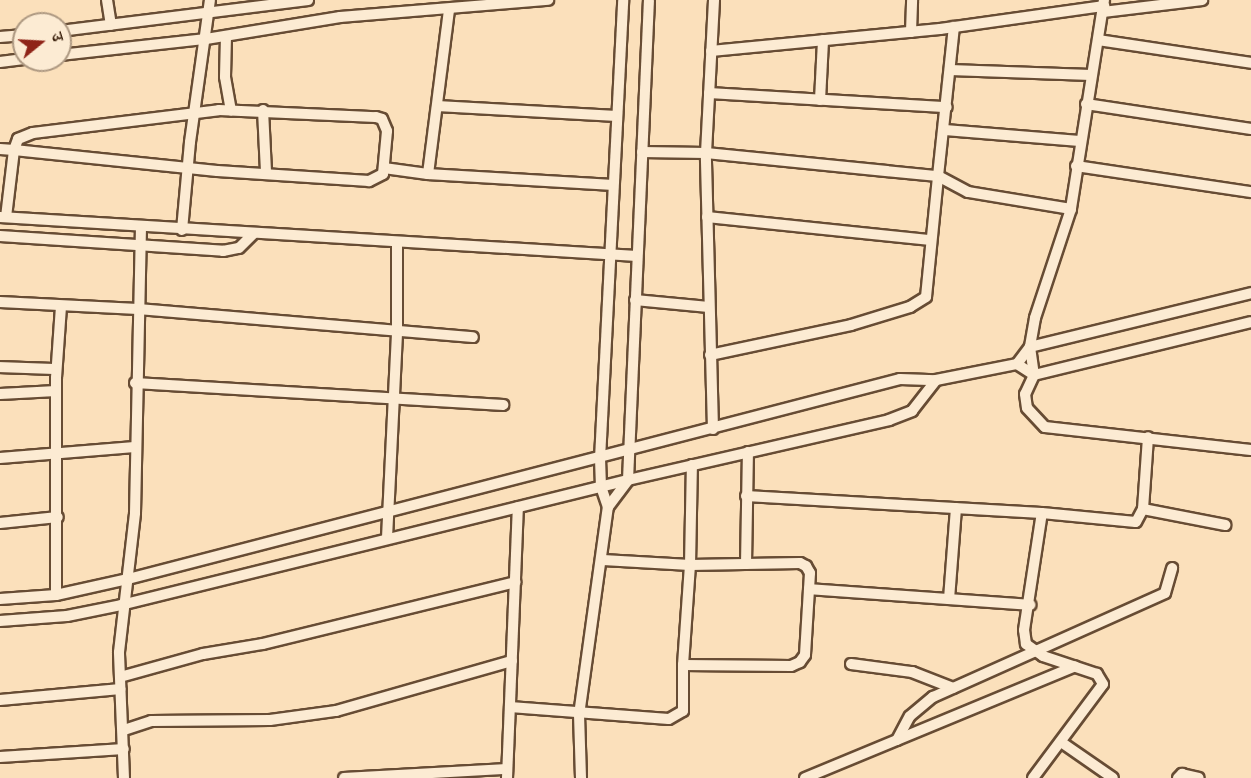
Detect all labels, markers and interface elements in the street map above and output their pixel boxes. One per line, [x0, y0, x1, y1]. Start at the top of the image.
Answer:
north arrow [12, 12, 72, 72]
text: उ [46, 30, 68, 44]

